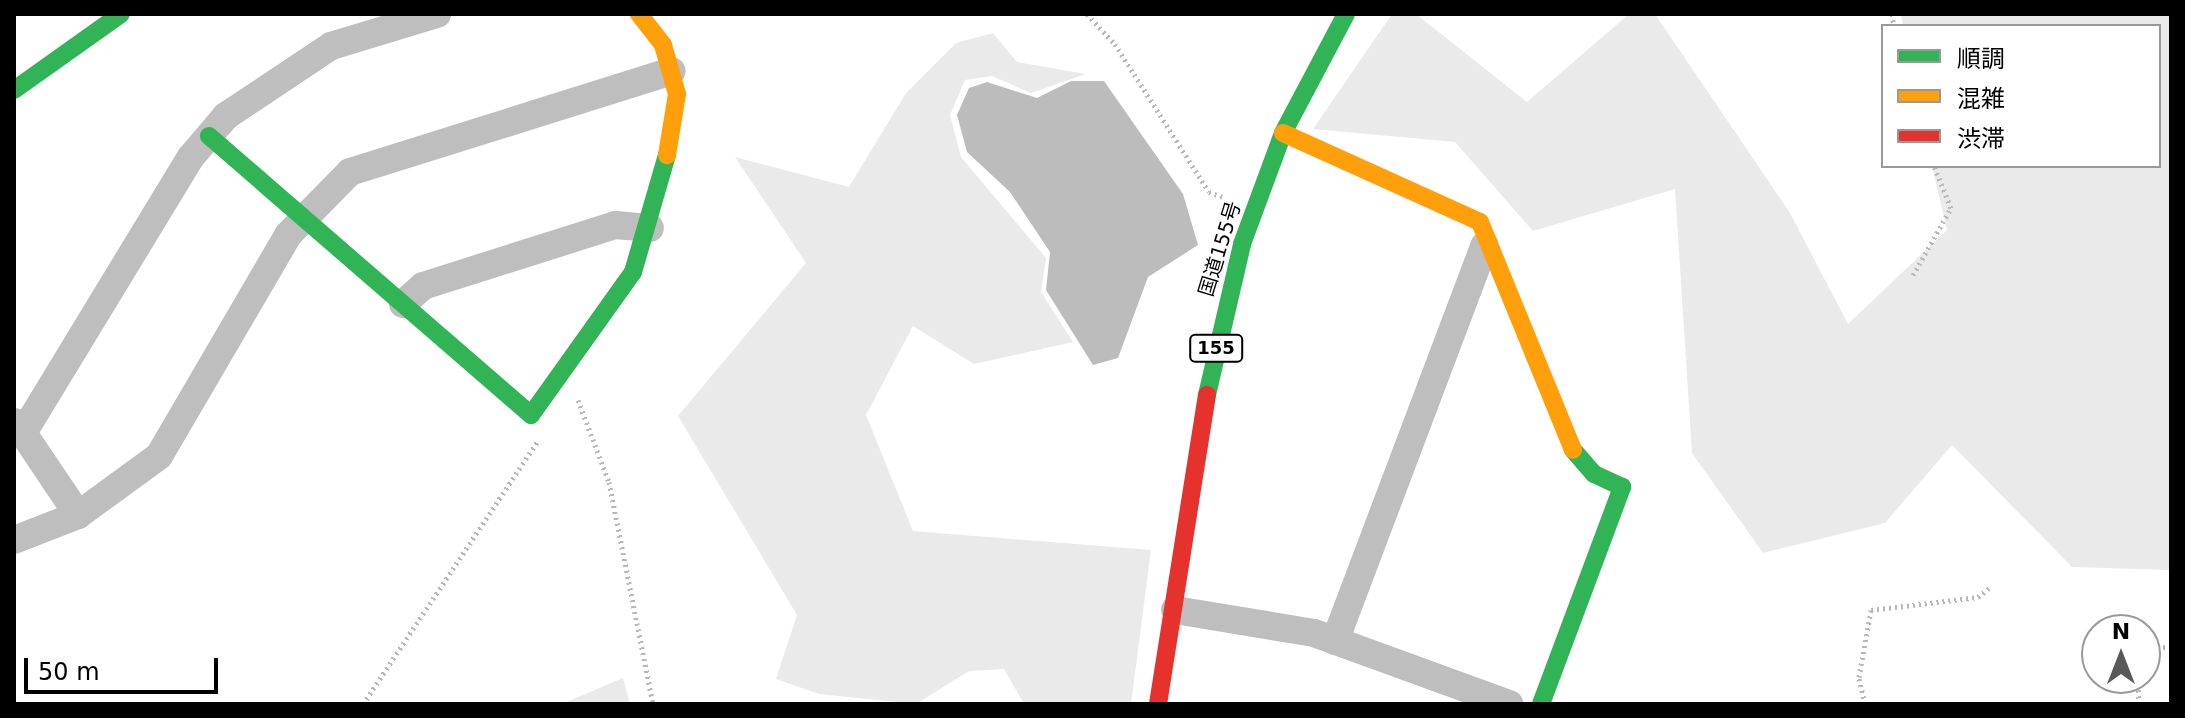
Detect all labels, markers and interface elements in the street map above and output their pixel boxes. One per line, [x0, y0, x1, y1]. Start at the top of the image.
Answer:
legend [1881, 24, 2161, 168]
text: 順調 [1957, 45, 2005, 73]
text: 混雑 [1957, 85, 2005, 113]
text: 渋滞 [1957, 125, 2005, 153]
street label: 国道155号 [1194, 199, 1246, 299]
road number: 155 [1188, 334, 1244, 362]
north arrow [2081, 614, 2161, 694]
text: N [2112, 619, 2130, 644]
scale bar [28, 642, 222, 692]
text: 50 m [38, 658, 100, 686]

